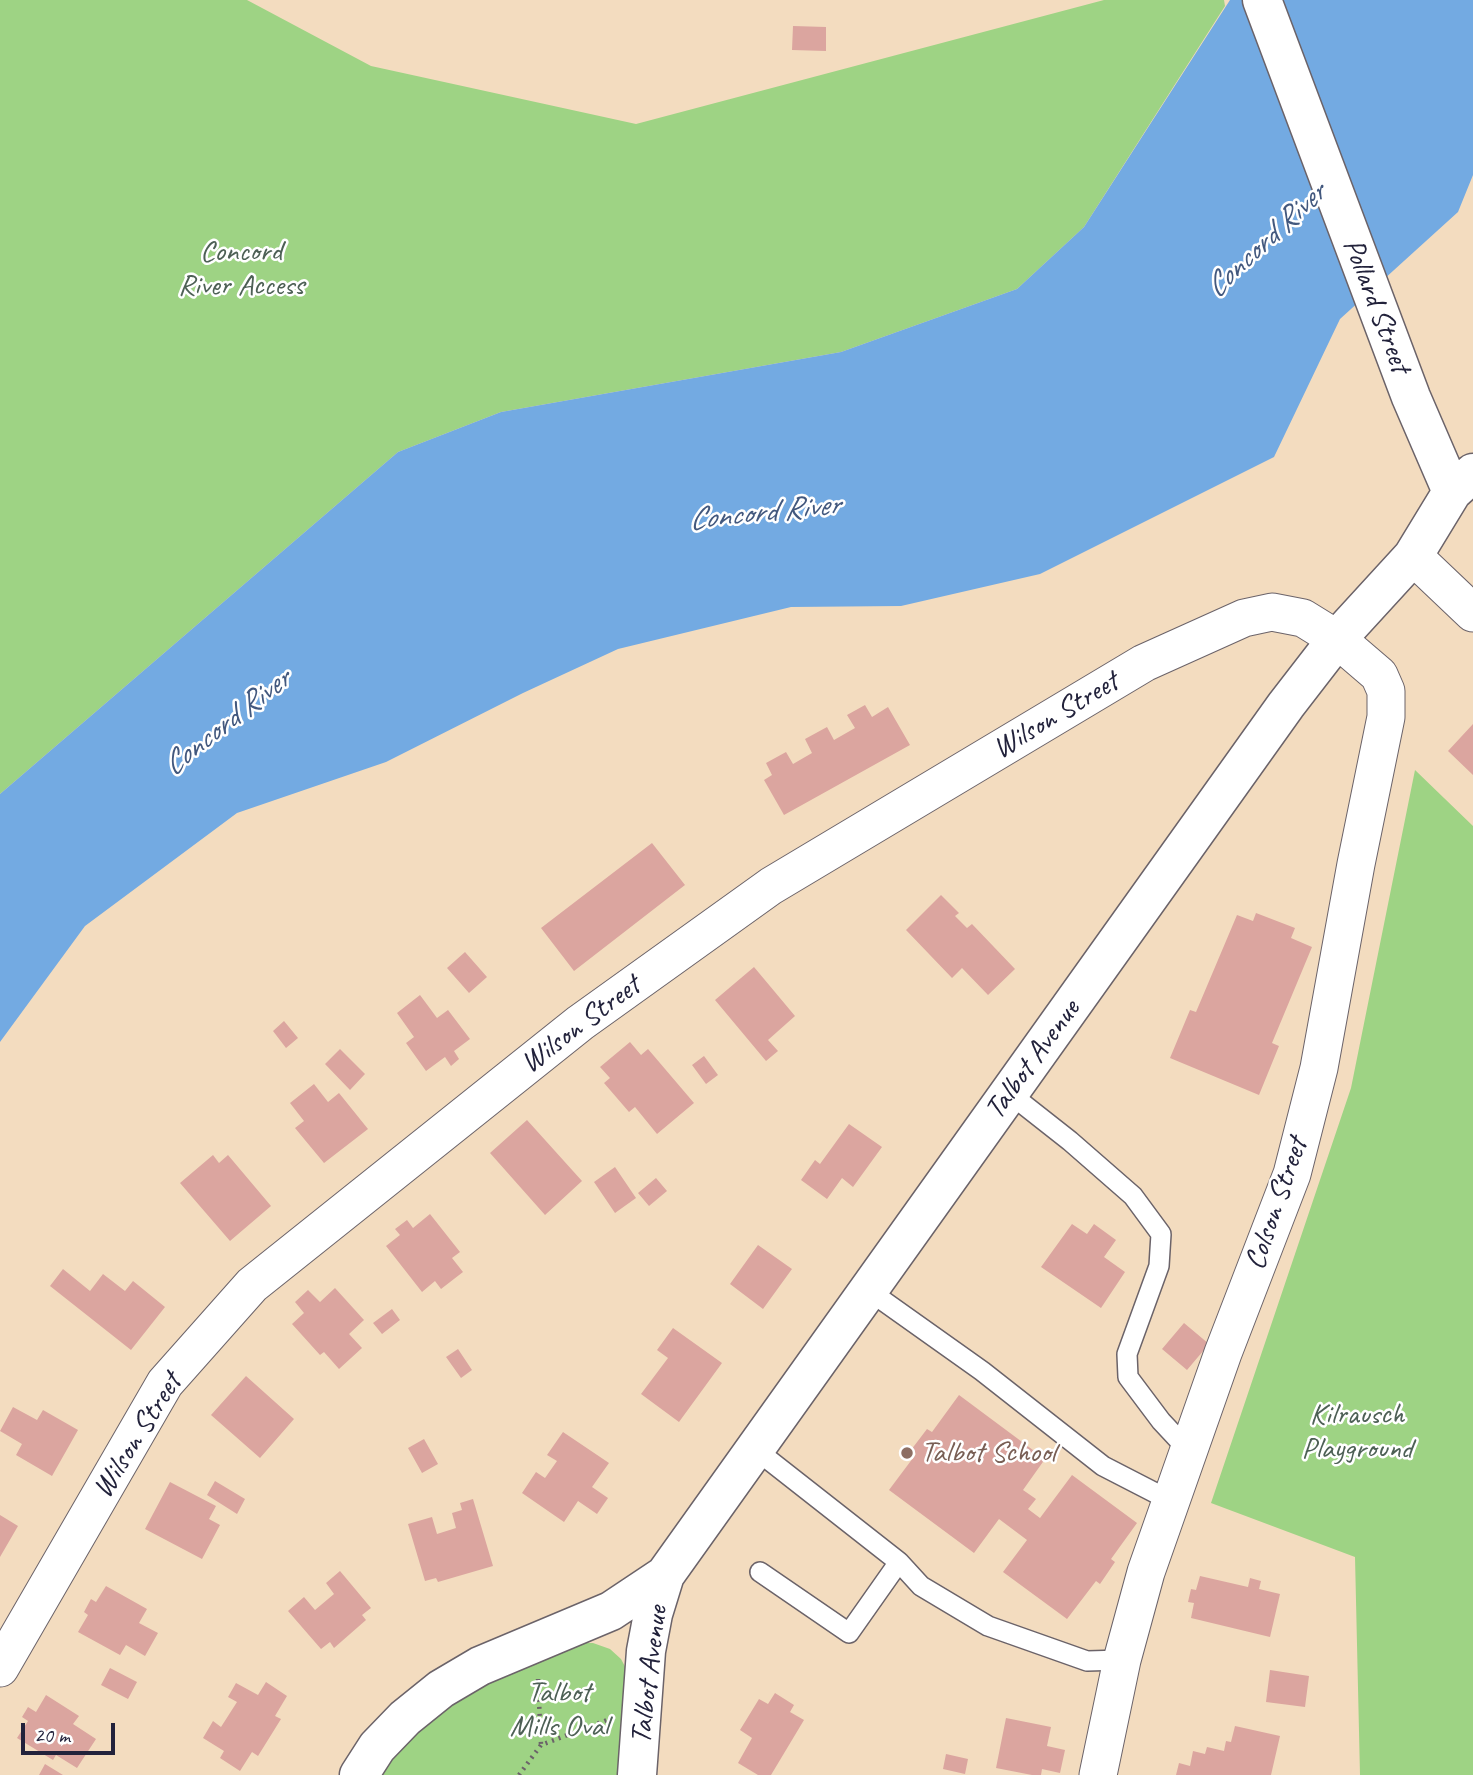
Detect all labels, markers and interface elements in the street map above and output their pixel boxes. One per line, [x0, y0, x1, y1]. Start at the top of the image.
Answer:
water label: Concord River [1198, 175, 1334, 307]
park label: Concord River Access [178, 234, 304, 304]
street label: Pollard Street [1334, 234, 1418, 378]
water label: Concord River [687, 486, 841, 540]
water label: Concord River [156, 661, 298, 785]
street label: Wilson Street [987, 664, 1125, 768]
street label: Wilson Street [514, 968, 648, 1082]
street label: Talbot Avenue [978, 993, 1088, 1127]
street label: Colson Street [1238, 1133, 1316, 1275]
street label: Wilson Street [86, 1367, 190, 1505]
park label: Kilrausch Playground [1301, 1397, 1413, 1468]
place label: Talbot School [921, 1435, 1056, 1471]
marker: Talbot School [899, 1445, 915, 1461]
street label: Talbot Avenue [624, 1604, 676, 1746]
park label: Talbot Mills Oval [510, 1675, 608, 1746]
scale bar [24, 1708, 119, 1752]
text: 20 m [34, 1722, 70, 1748]

